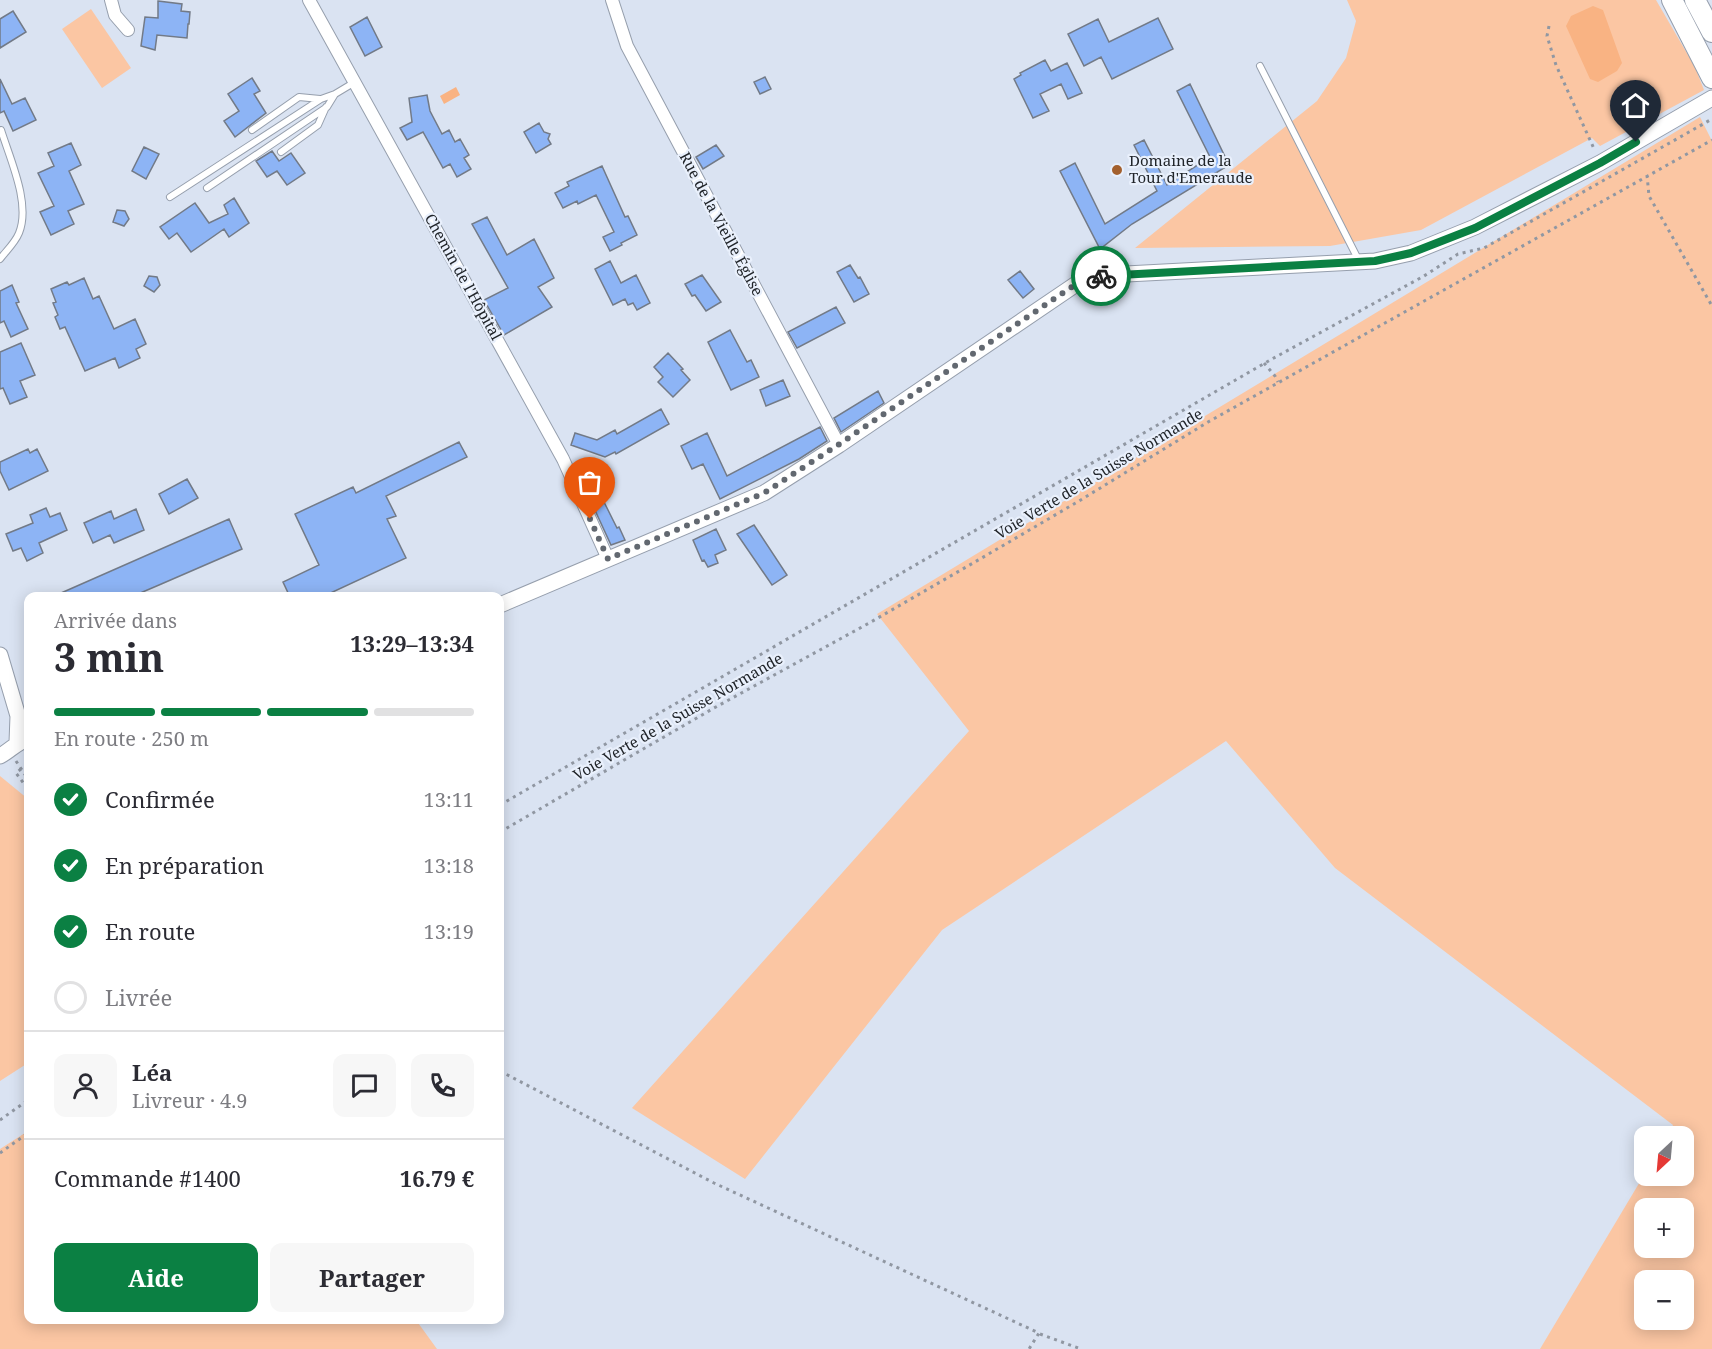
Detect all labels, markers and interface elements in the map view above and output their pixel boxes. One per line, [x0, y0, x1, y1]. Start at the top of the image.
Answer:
pin [1610, 80, 1661, 142]
icon: home [1619, 89, 1652, 122]
street label: Rue de la Vieille Église [675, 148, 768, 299]
place label: Domaine de la Tour d'Emeraude [1129, 150, 1253, 187]
marker: Domaine de la Tour d'Emeraude [1110, 163, 1124, 177]
street label: Chemin de l'Hôpital [421, 210, 507, 343]
courier [1071, 246, 1131, 306]
icon: bike [1085, 260, 1118, 293]
street label: Voie Verte de la Suisse Normande [991, 403, 1206, 543]
pin [564, 457, 615, 519]
icon: bag [573, 466, 606, 499]
text: Arrivée dans [54, 607, 177, 634]
text: 13:29–13:34 [350, 628, 474, 658]
text: 3 min [54, 630, 164, 683]
street label: Voie Verte de la Suisse Normande [569, 648, 786, 785]
text: En route · 250 m [54, 725, 209, 752]
icon: check [54, 783, 87, 816]
text: Confirmée [105, 784, 215, 814]
text: 13:11 [424, 786, 474, 813]
icon: check [54, 849, 87, 882]
text: En préparation [105, 850, 264, 880]
text: 13:18 [424, 852, 474, 879]
icon: check [54, 915, 87, 948]
text: En route [105, 916, 195, 946]
text: 13:19 [424, 918, 474, 945]
text: Livrée [105, 982, 172, 1012]
button: person [54, 1054, 117, 1117]
button: chat [333, 1054, 396, 1117]
button: phone [411, 1054, 474, 1117]
text: Léa [132, 1057, 172, 1087]
text: Livreur · 4.9 [132, 1087, 247, 1114]
north arrow [1634, 1126, 1694, 1186]
map controls [1634, 1126, 1694, 1330]
text: Commande #1400 [54, 1163, 241, 1193]
text: 16.79 € [400, 1163, 474, 1193]
button: + [1634, 1198, 1694, 1258]
button: Aide [54, 1243, 258, 1312]
button: Partager [270, 1243, 474, 1312]
button: − [1634, 1270, 1694, 1330]

